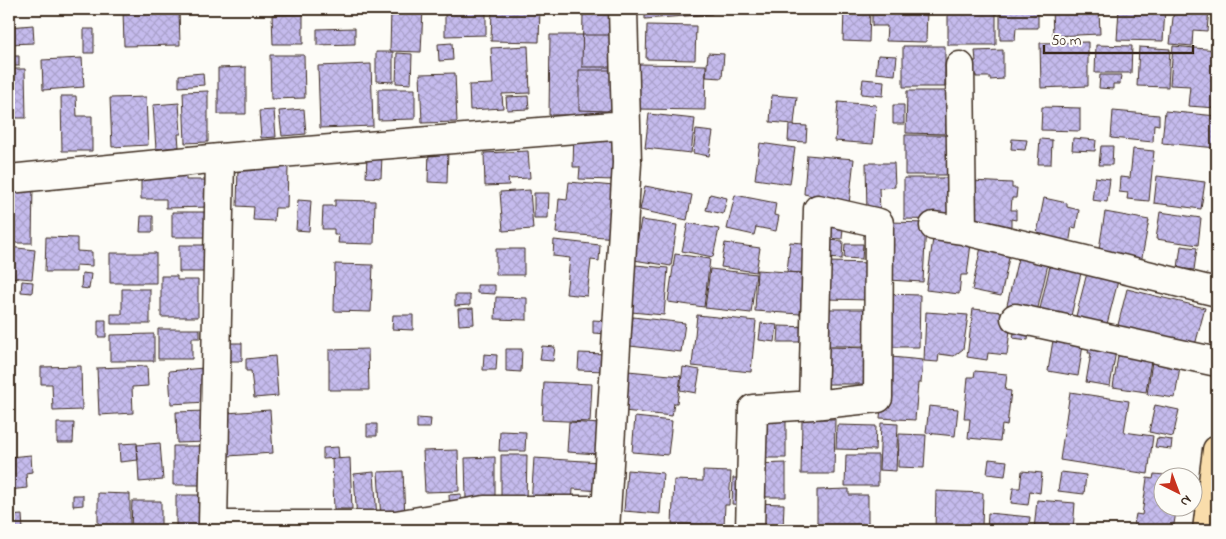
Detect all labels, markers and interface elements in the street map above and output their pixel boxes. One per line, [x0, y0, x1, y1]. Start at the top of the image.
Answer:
scale bar [1044, 22, 1192, 54]
text: 50 m [1051, 30, 1082, 52]
north arrow [1154, 466, 1204, 516]
text: N [1175, 490, 1196, 512]

